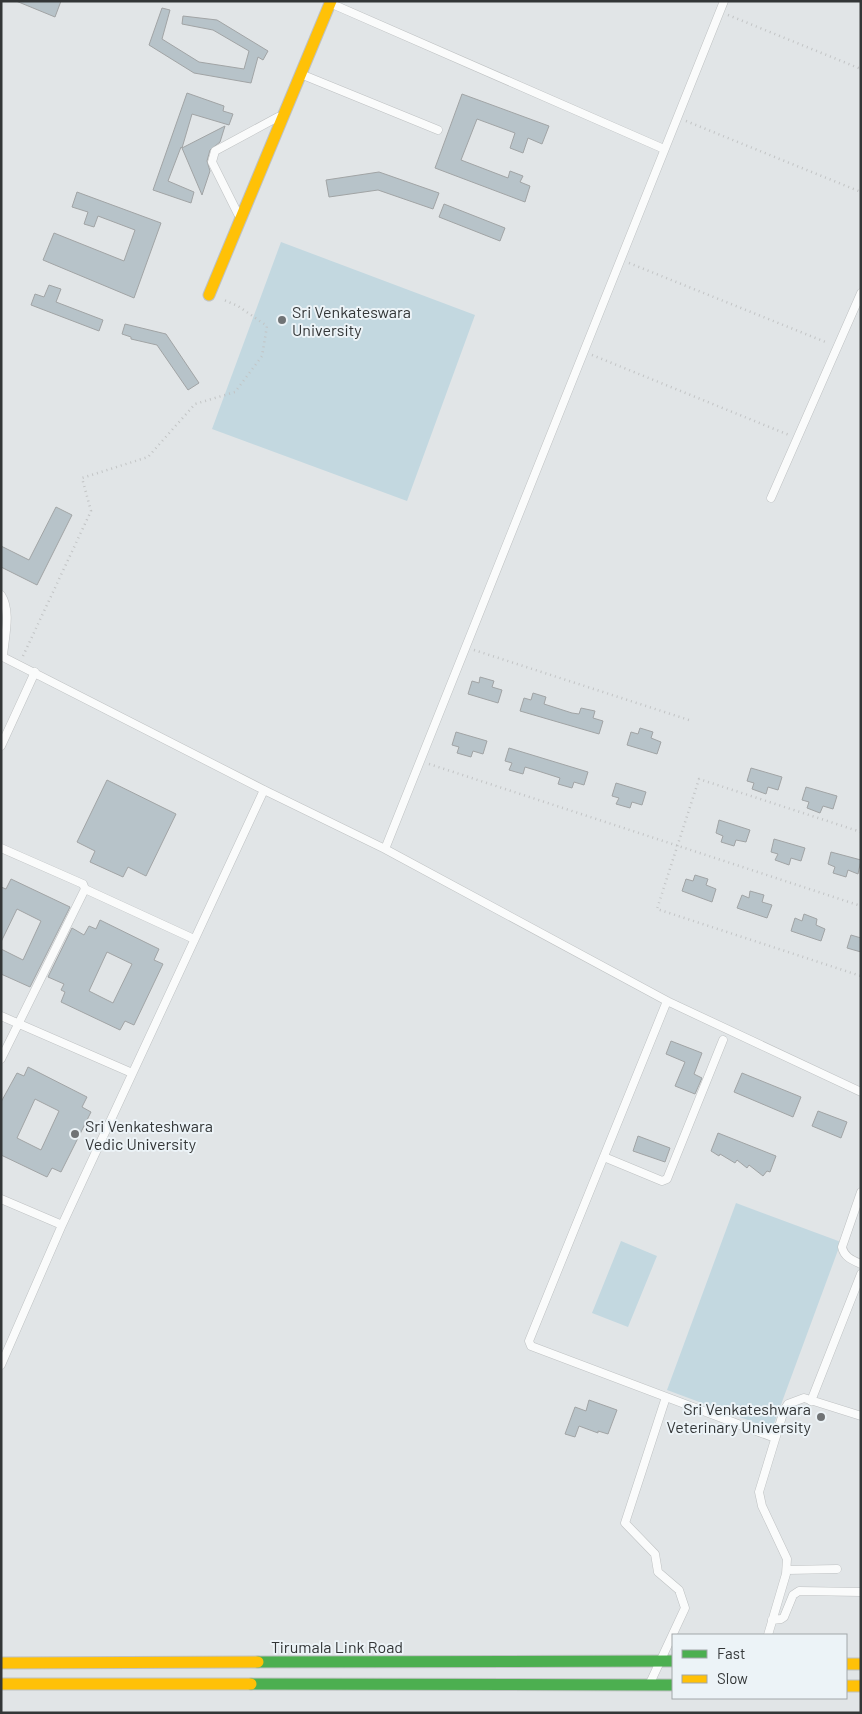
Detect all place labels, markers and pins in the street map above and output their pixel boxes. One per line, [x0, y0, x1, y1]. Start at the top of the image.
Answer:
place label: Sri Venkateswara University [292, 302, 411, 339]
marker: Sri Venkateswara University [276, 314, 288, 326]
place label: Sri Venkateshwara Vedic University [85, 1116, 213, 1153]
marker: Sri Venkateshwara Vedic University [69, 1128, 81, 1140]
place label: Sri Venkateshwara Veterinary University [667, 1399, 812, 1436]
marker: Sri Venkateshwara Veterinary University [815, 1411, 827, 1423]

